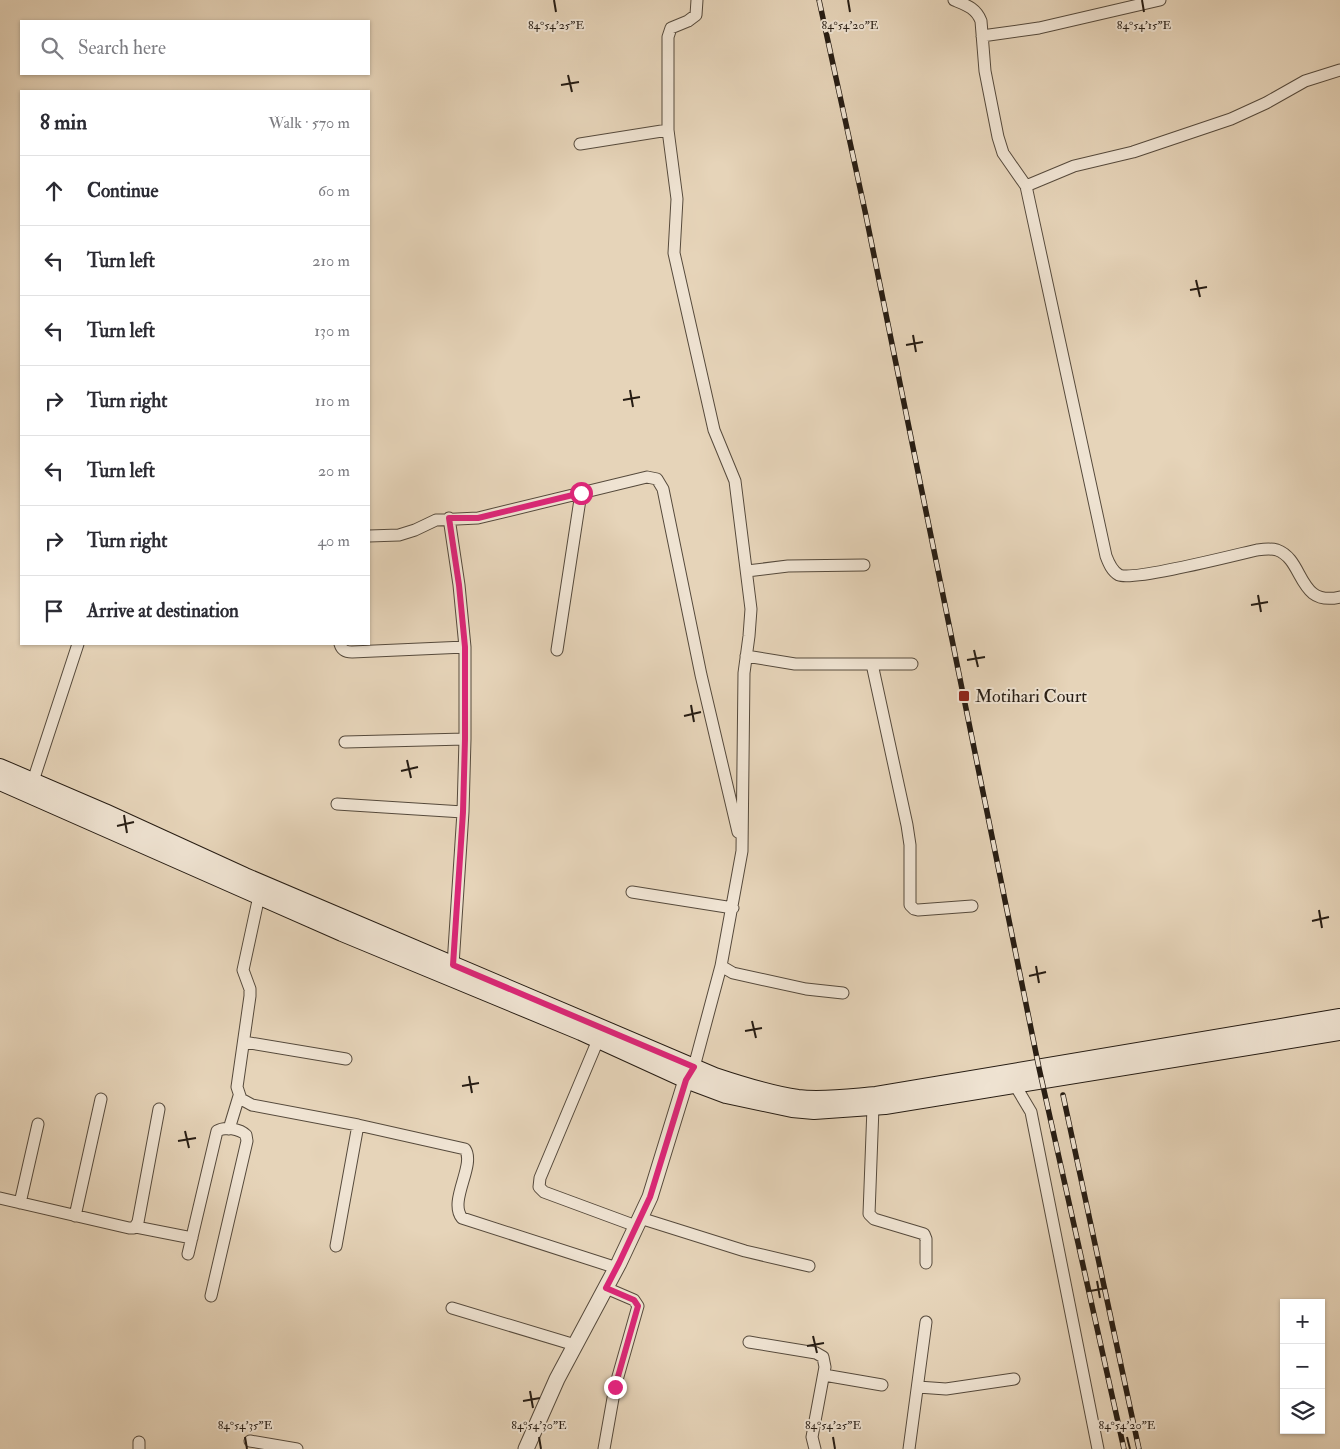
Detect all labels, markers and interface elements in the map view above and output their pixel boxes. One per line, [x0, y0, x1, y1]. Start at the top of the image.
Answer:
text: 84°54'25"E [528, 18, 584, 33]
text: 84°54'20"E [822, 18, 879, 33]
text: 84°54'15"E [1117, 18, 1171, 33]
search box [20, 20, 370, 75]
icon: search [38, 34, 66, 62]
text: Search here [78, 36, 166, 60]
text: 8 min [40, 109, 87, 136]
text: Walk · 570 m [269, 113, 350, 133]
icon: ahead [40, 177, 68, 205]
text: Continue [87, 179, 158, 203]
text: 60 m [318, 181, 350, 201]
icon: left [40, 247, 68, 275]
text: Turn left [87, 249, 155, 273]
text: 210 m [312, 251, 350, 271]
icon: left [40, 317, 68, 345]
text: Turn left [87, 319, 155, 343]
text: 130 m [314, 321, 350, 341]
icon: right [40, 387, 68, 415]
text: Turn right [87, 389, 167, 413]
text: 110 m [315, 391, 350, 411]
icon: left [40, 457, 68, 485]
text: Turn left [87, 459, 155, 483]
text: 20 m [318, 461, 350, 481]
route start [570, 482, 593, 505]
icon: right [40, 527, 68, 555]
text: Turn right [87, 529, 167, 553]
text: 40 m [317, 531, 350, 551]
icon: arrive [40, 597, 68, 625]
text: Arrive at destination [87, 599, 239, 623]
place label: Motihari Court [975, 685, 1087, 708]
marker: Motihari Court [957, 689, 971, 703]
map controls [1280, 1299, 1325, 1434]
button: + [1280, 1299, 1325, 1344]
button: − [1280, 1344, 1325, 1389]
route end [604, 1376, 627, 1399]
button: layers [1280, 1389, 1325, 1434]
text: 84°54'35"E [218, 1418, 273, 1433]
text: 84°54'30"E [511, 1418, 567, 1433]
text: 84°54'25"E [805, 1418, 861, 1433]
text: 84°54'20"E [1099, 1418, 1156, 1433]

